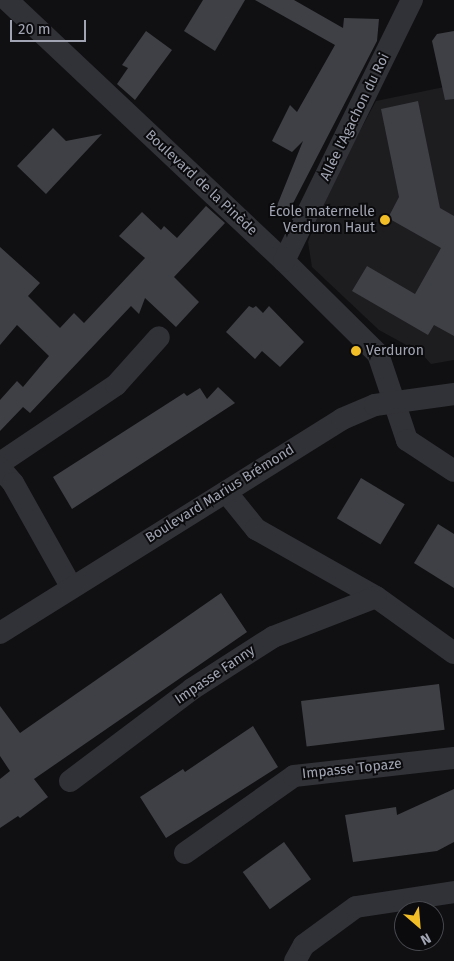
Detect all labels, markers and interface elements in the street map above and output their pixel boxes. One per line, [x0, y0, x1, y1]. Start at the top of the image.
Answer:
scale bar [12, 10, 89, 42]
text: 20 m [18, 20, 51, 38]
street label: Allée l'Agachon du Roi [317, 50, 393, 184]
street label: Boulevard de la Pinède [142, 127, 260, 239]
place label: École maternelle Verduron Haut [269, 204, 375, 236]
marker: École maternelle Verduron Haut [379, 214, 391, 226]
place label: Verduron [366, 343, 424, 359]
marker: Verduron [350, 345, 362, 357]
street label: Boulevard Marius Brémond [143, 441, 297, 547]
street label: Impasse Fanny [172, 642, 258, 708]
street label: Impasse Topaze [301, 755, 403, 783]
north arrow [394, 901, 444, 951]
text: N [418, 929, 434, 949]

